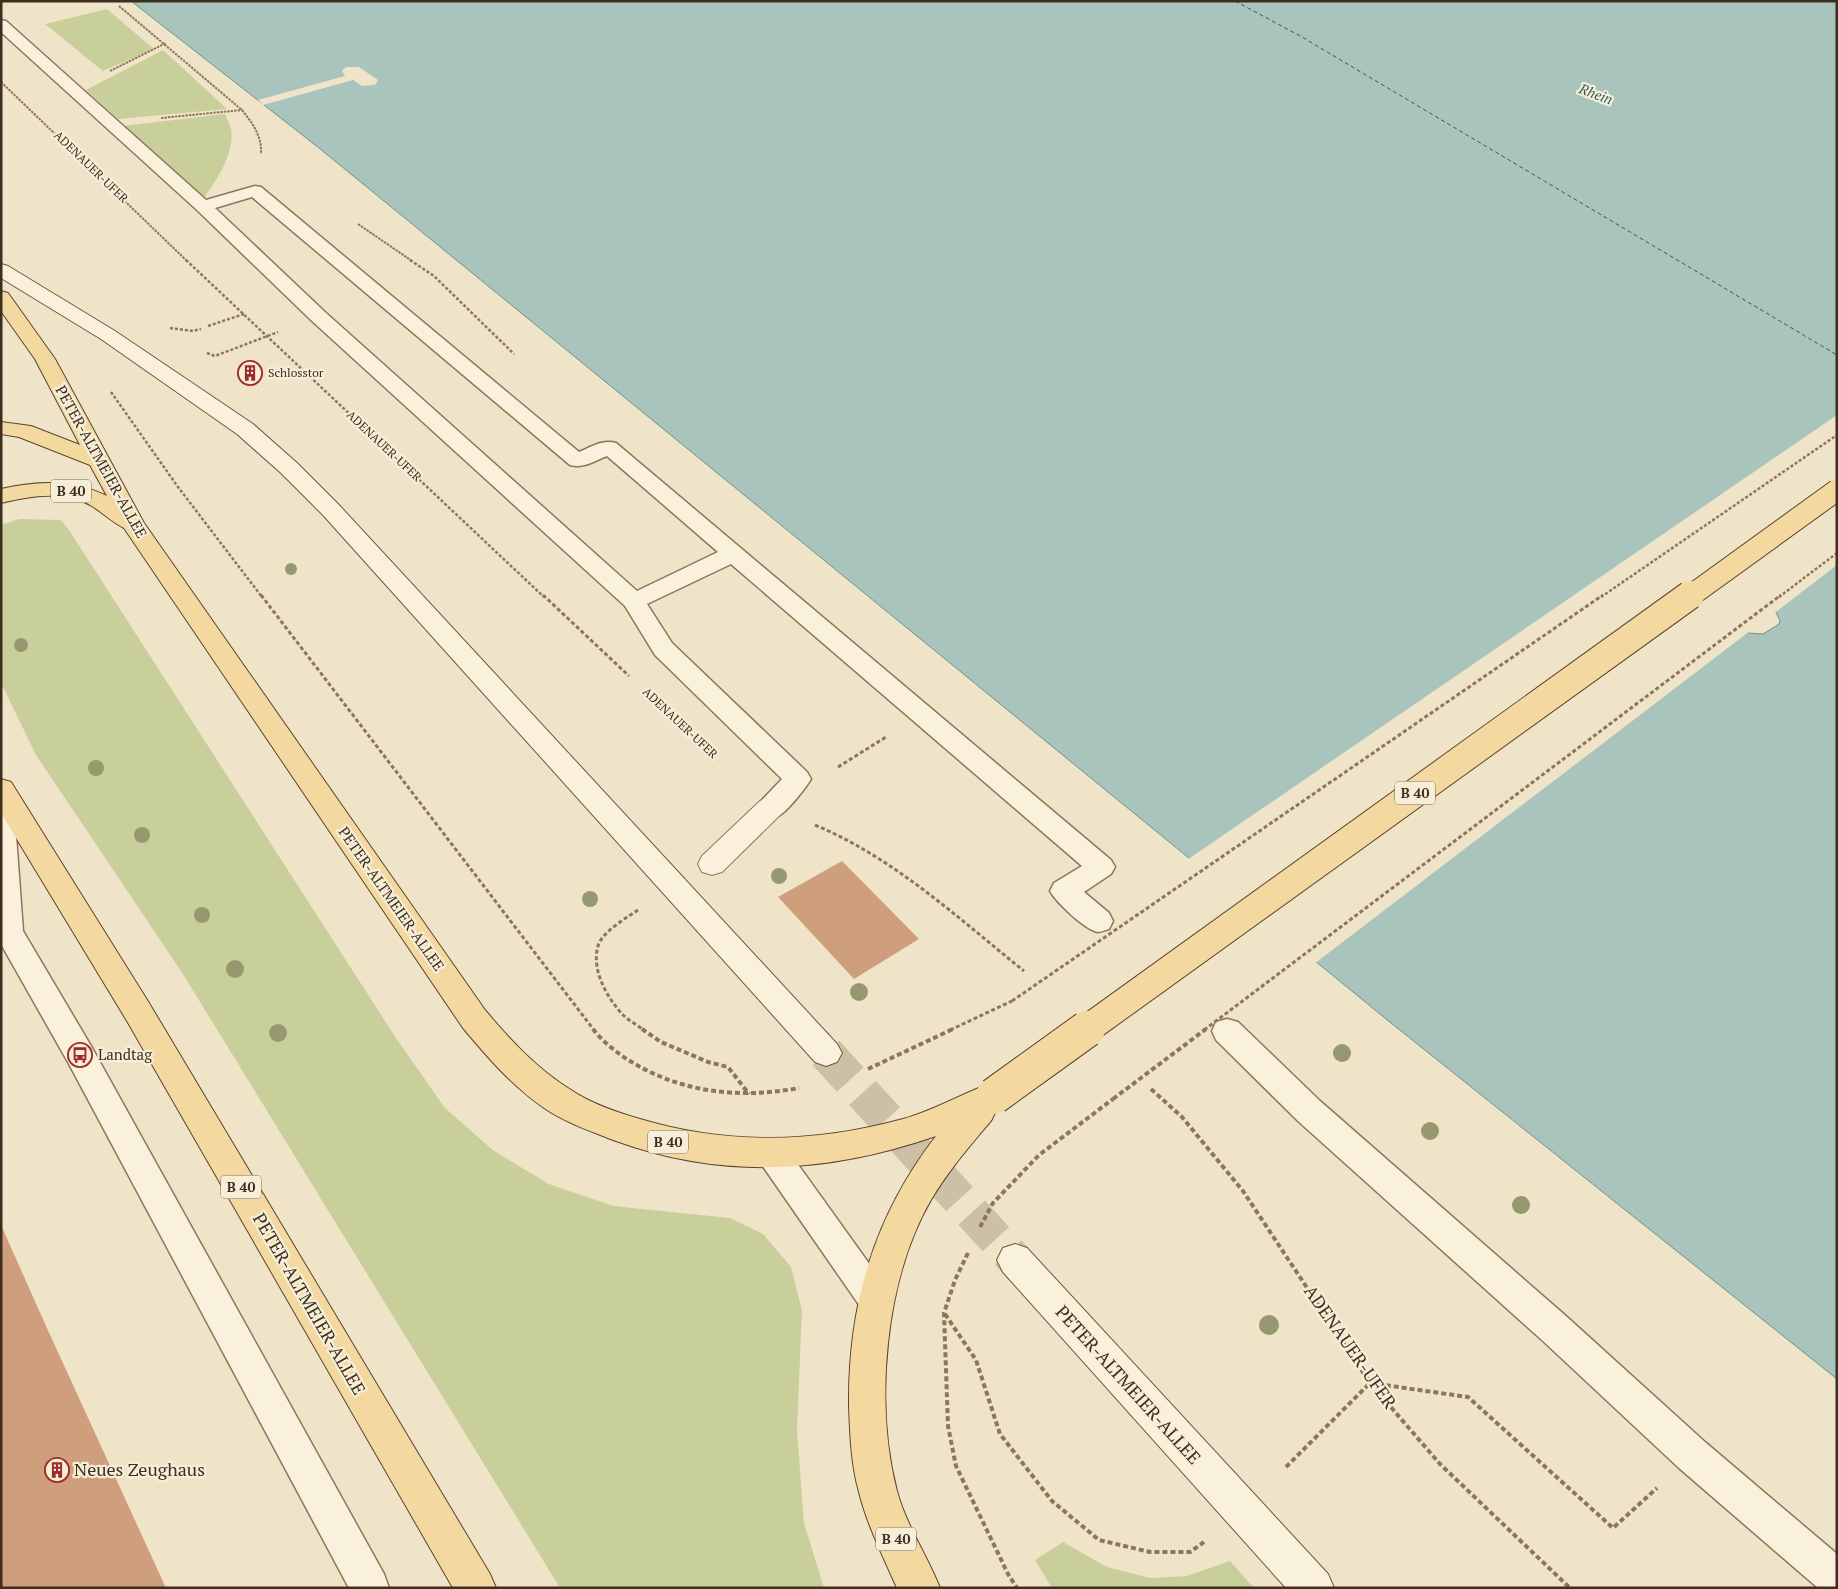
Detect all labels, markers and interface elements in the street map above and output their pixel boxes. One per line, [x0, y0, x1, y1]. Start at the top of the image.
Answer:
water label: Rhein [1576, 78, 1616, 109]
street label: ADENAUER-UFER [51, 127, 132, 206]
building icon: Schlosstor [237, 360, 263, 386]
place label: Schlosstor [268, 365, 324, 380]
street label: PETER-ALTMEIER-ALLEE [52, 382, 152, 541]
street label: ADENAUER-UFER [344, 407, 425, 485]
road number: B 40 [51, 480, 91, 502]
street label: ADENAUER-UFER [640, 684, 721, 762]
road number: B 40 [1395, 781, 1435, 804]
street label: PETER-ALTMEIER-ALLEE [334, 822, 449, 974]
bus stop icon: Landtag [67, 1042, 93, 1068]
place label: Landtag [98, 1044, 153, 1064]
road number: B 40 [648, 1130, 688, 1154]
road number: B 40 [221, 1176, 261, 1198]
street label: PETER-ALTMEIER-ALLEE [248, 1208, 372, 1399]
street label: ADENAUER-UFER [1299, 1280, 1403, 1414]
street label: PETER-ALTMEIER-ALLEE [1051, 1300, 1207, 1469]
building icon: Neues Zeughaus [44, 1457, 70, 1483]
place label: Neues Zeughaus [74, 1457, 205, 1481]
road number: B 40 [876, 1528, 916, 1550]

